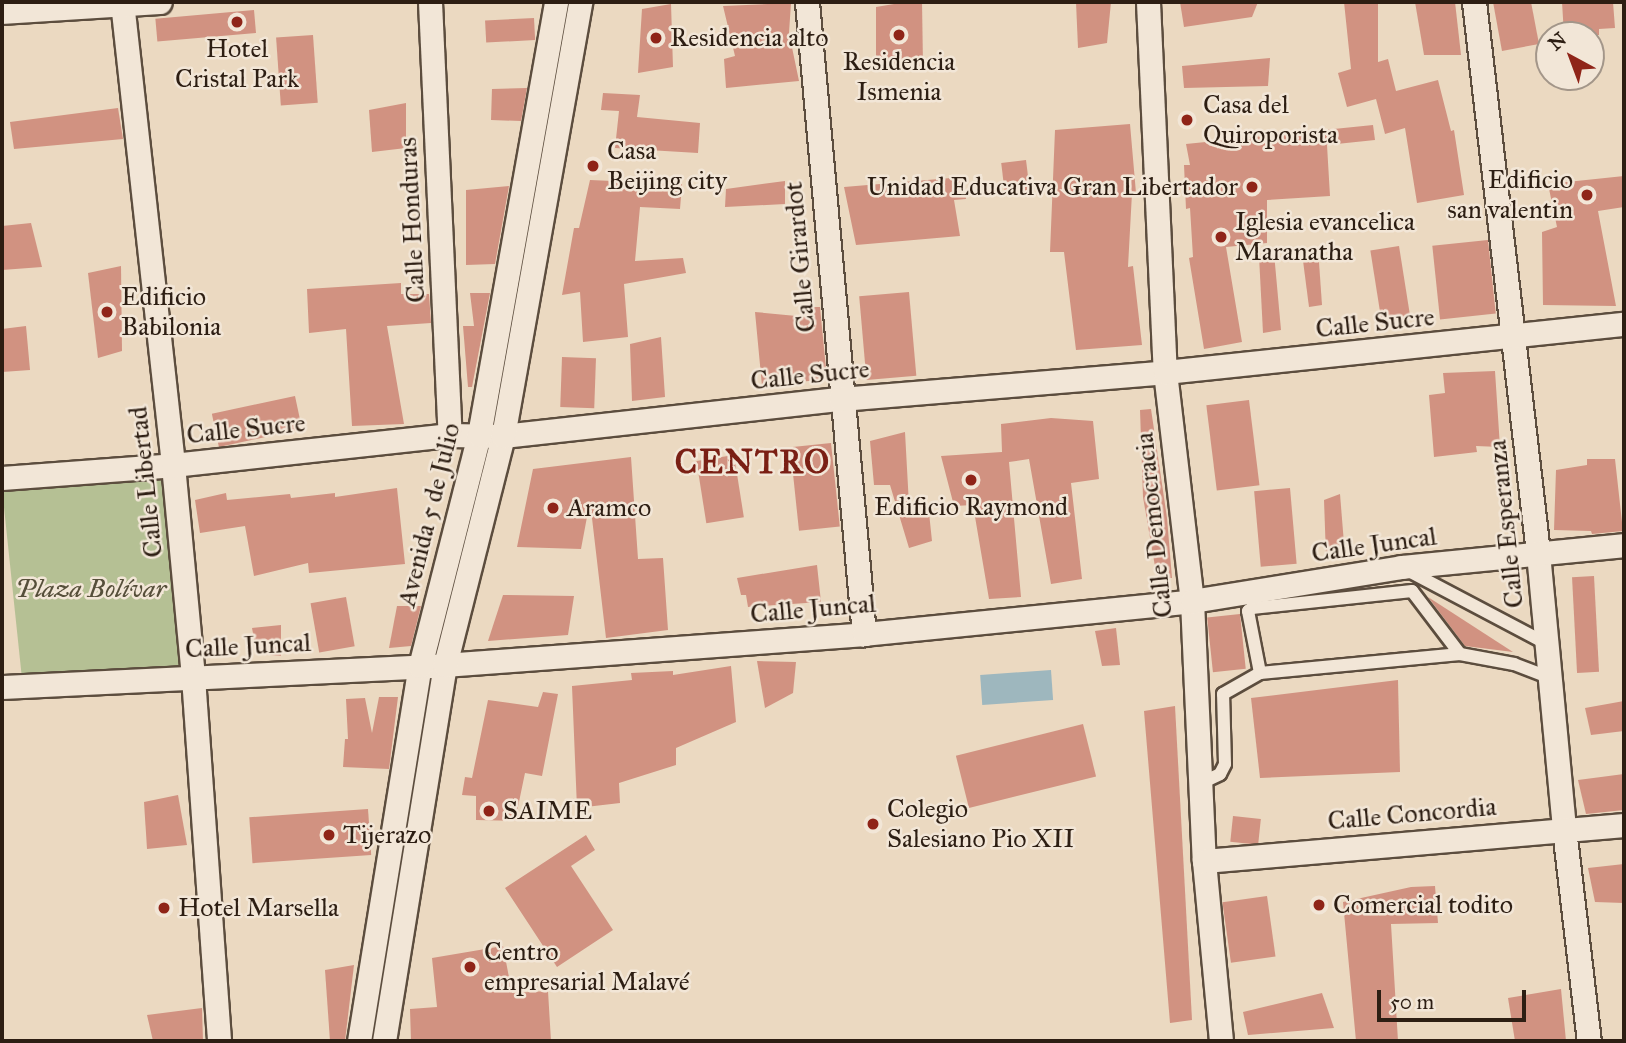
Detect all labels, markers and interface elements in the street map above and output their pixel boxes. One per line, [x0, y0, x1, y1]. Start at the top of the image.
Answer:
marker: Hotel Cristal Park [229, 14, 245, 30]
north arrow [1535, 21, 1605, 91]
place label: Residencia alto [670, 22, 829, 54]
marker: Residencia Ismenia [891, 27, 907, 43]
text: N [1544, 27, 1571, 55]
marker: Residencia alto [648, 30, 664, 46]
place label: Hotel Cristal Park [175, 33, 299, 94]
place label: Residencia Ismenia [843, 46, 955, 108]
place label: Casa del Quiroporista [1203, 89, 1338, 150]
marker: Casa del Quiroporista [1177, 110, 1197, 130]
place label: Casa Beijing city [607, 135, 727, 196]
street label: Calle Honduras [392, 136, 432, 304]
marker: Casa Beijing city [585, 158, 601, 174]
place label: Edificio san valentin [1447, 164, 1573, 226]
place label: Unidad Educativa Gran Libertador [867, 171, 1238, 203]
marker: Unidad Educativa Gran Libertador [1244, 179, 1260, 195]
street label: Calle Girardot [778, 180, 822, 334]
marker: Edificio san valentin [1579, 187, 1595, 203]
place label: Iglesia evancelica Maranatha [1235, 206, 1415, 268]
marker: Iglesia evancelica Maranatha [1213, 229, 1229, 245]
place label: Edificio Babilonia [121, 281, 221, 342]
street label: Calle Sucre [1314, 301, 1436, 345]
marker: Edificio Babilonia [99, 304, 115, 320]
street label: Calle Sucre [749, 353, 871, 397]
street label: Calle Libertad [123, 405, 169, 559]
street label: Calle Sucre [185, 407, 307, 451]
street label: Avenida 5 de Julio [391, 420, 467, 610]
street label: Calle Democracia [1129, 431, 1179, 619]
street label: Calle Esperanza [1482, 438, 1530, 610]
district label: CENTRO [676, 443, 830, 483]
marker: Edificio Raymond [963, 472, 979, 488]
place label: Edificio Raymond [874, 491, 1068, 523]
place label: Aramco [567, 492, 651, 524]
marker: Aramco [545, 500, 561, 516]
street label: Calle Juncal [1309, 521, 1439, 569]
park label: Plaza Bolívar [16, 573, 166, 605]
street label: Calle Juncal [749, 588, 877, 630]
street label: Calle Juncal [184, 627, 312, 665]
street label: Calle Concordia [1326, 791, 1498, 837]
place label: Colegio Salesiano Pio XII [887, 793, 1075, 854]
place label: SAIME [503, 795, 592, 827]
marker: SAIME [481, 803, 497, 819]
marker: Colegio Salesiano Pio XII [865, 816, 881, 832]
place label: Tijerazo [343, 819, 431, 851]
marker: Tijerazo [321, 827, 337, 843]
place label: Comercial todito [1333, 889, 1513, 921]
place label: Hotel Marsella [178, 892, 339, 924]
marker: Comercial todito [1311, 897, 1327, 913]
marker: Hotel Marsella [156, 900, 172, 916]
place label: Centro empresarial Malavé [484, 936, 689, 998]
marker: Centro empresarial Malavé [462, 959, 478, 975]
scale bar [1381, 976, 1530, 1020]
text: 50 m [1390, 989, 1434, 1015]

